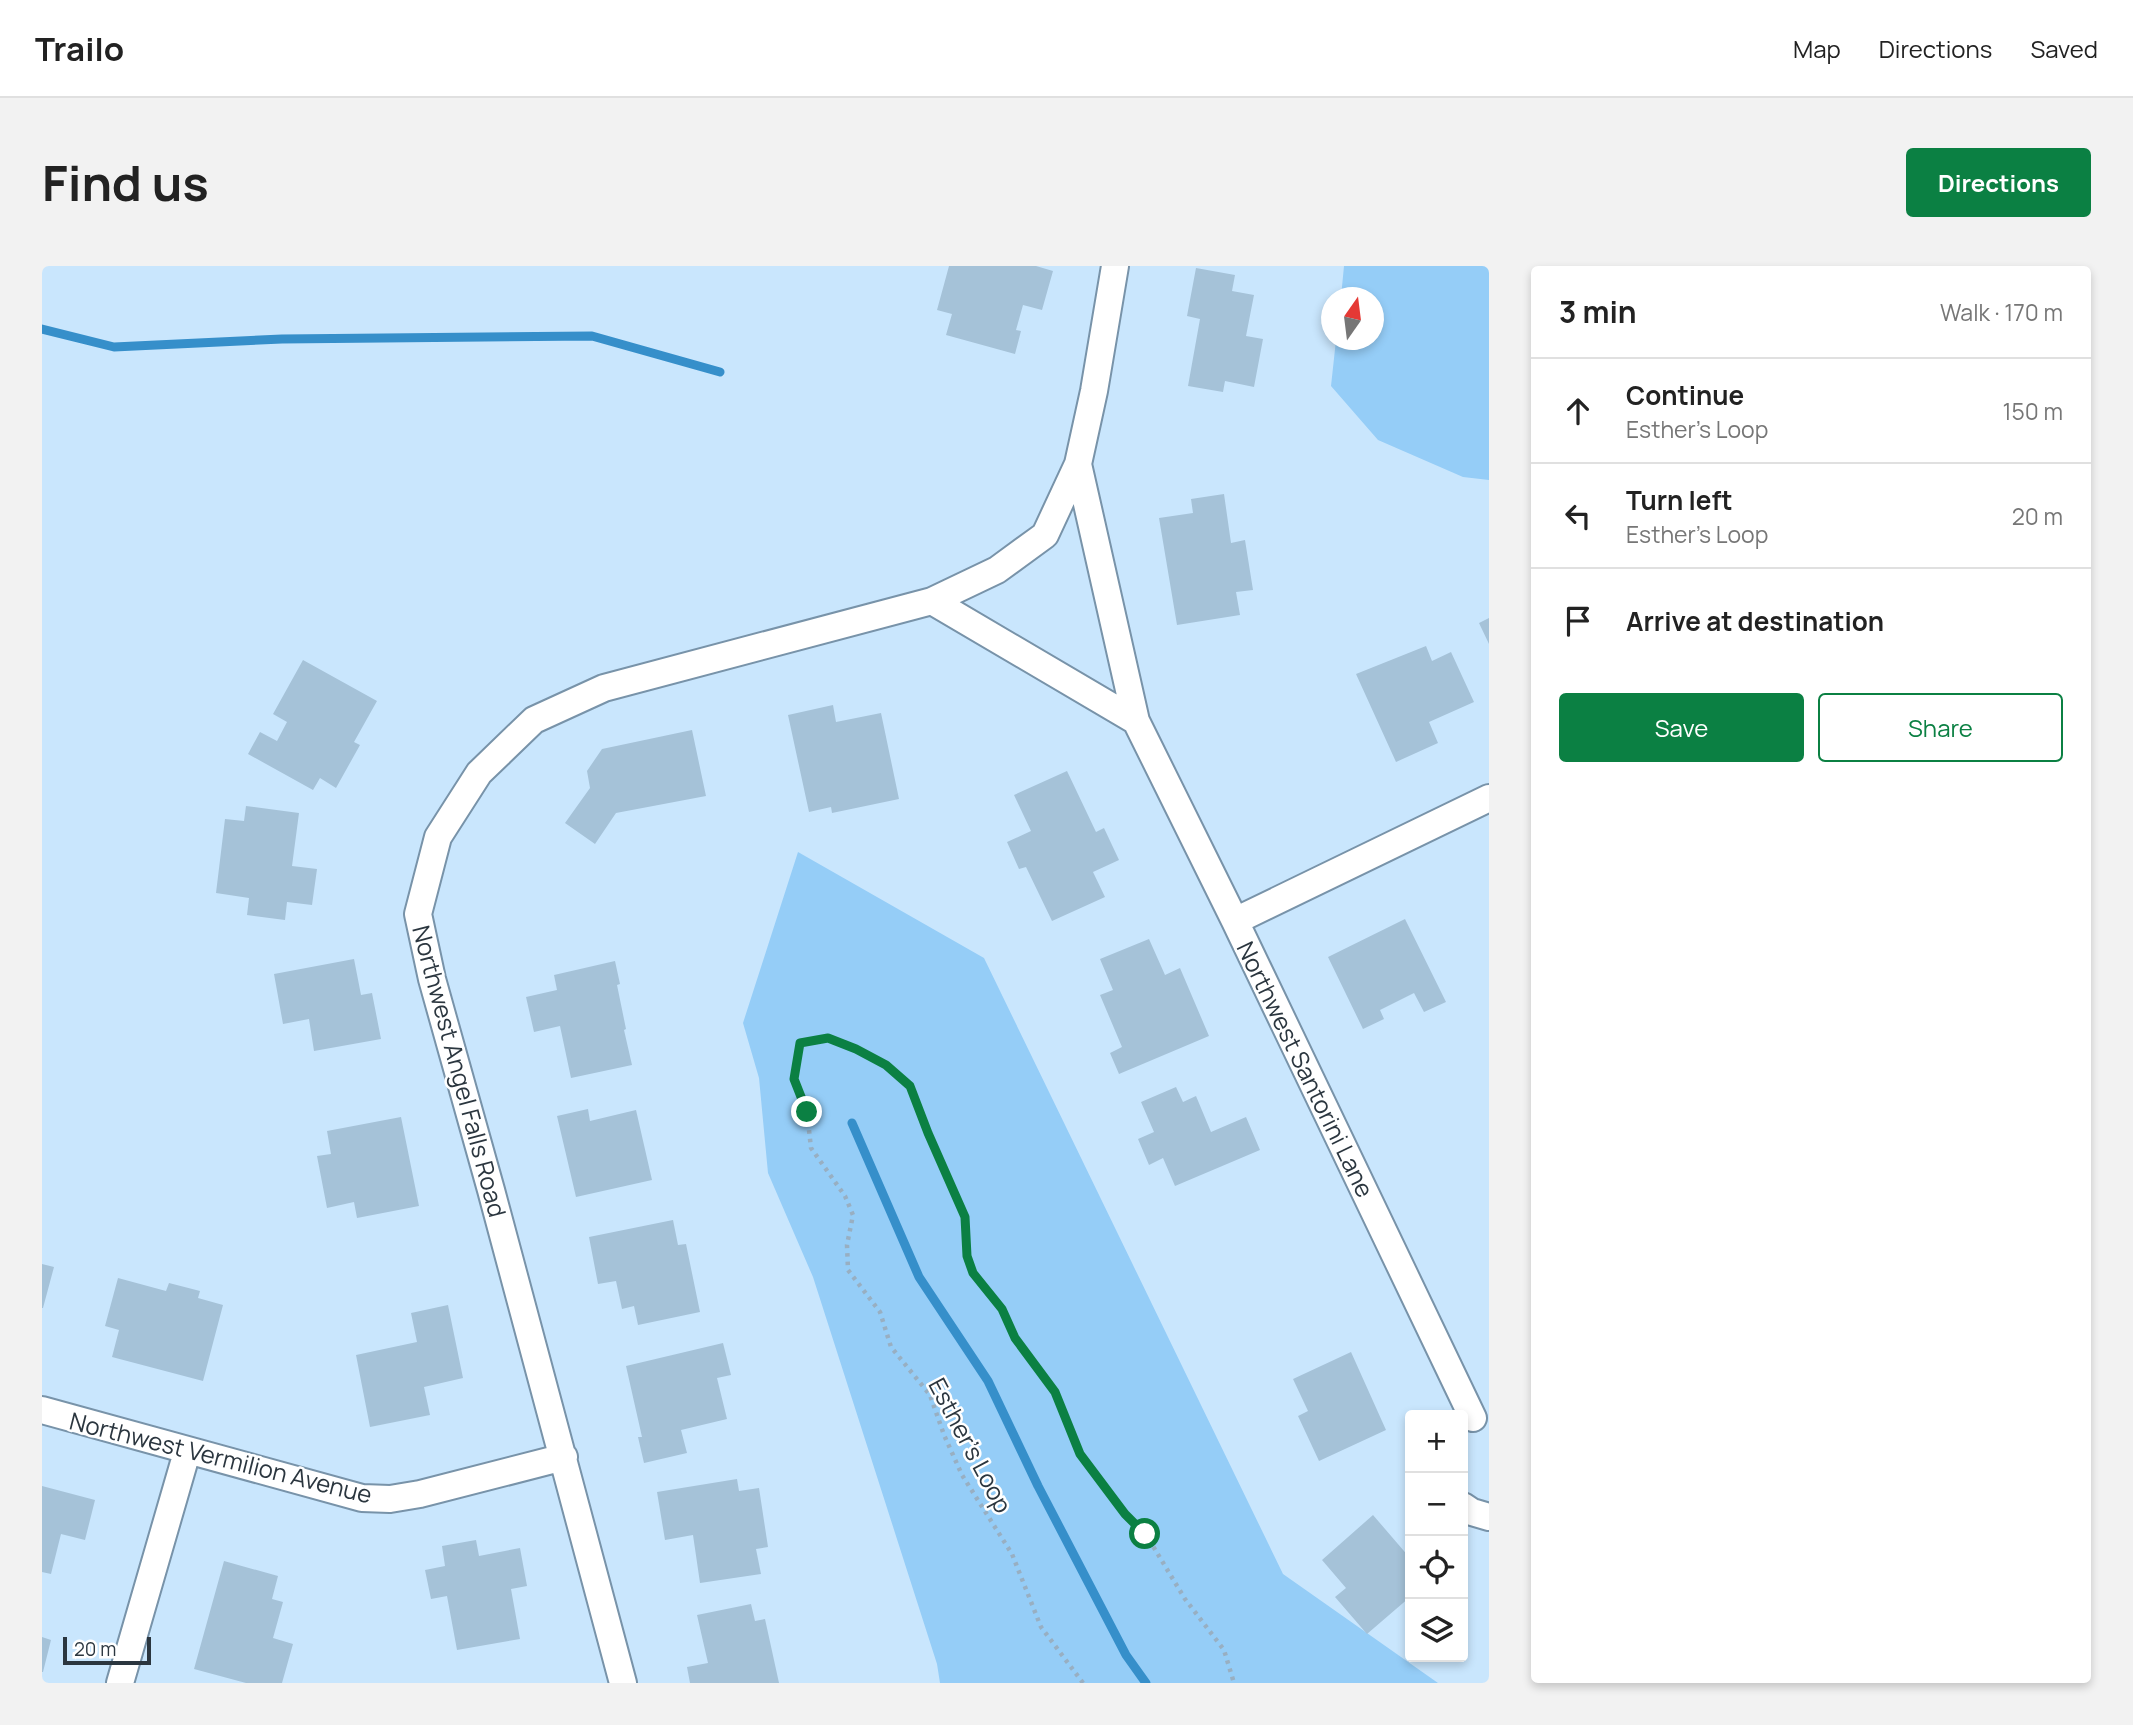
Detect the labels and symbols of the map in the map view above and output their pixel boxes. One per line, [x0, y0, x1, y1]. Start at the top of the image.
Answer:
north arrow [1321, 287, 1384, 350]
street label: Northwest Angel Falls Road [405, 922, 515, 1220]
street label: Northwest Santorini Lane [1230, 936, 1382, 1202]
route end [791, 1096, 822, 1127]
street label: Esther's Loop [922, 1372, 1020, 1518]
street label: Northwest Vermilion Avenue [66, 1403, 376, 1511]
route start [1129, 1518, 1160, 1549]
scale bar [63, 1634, 150, 1666]

